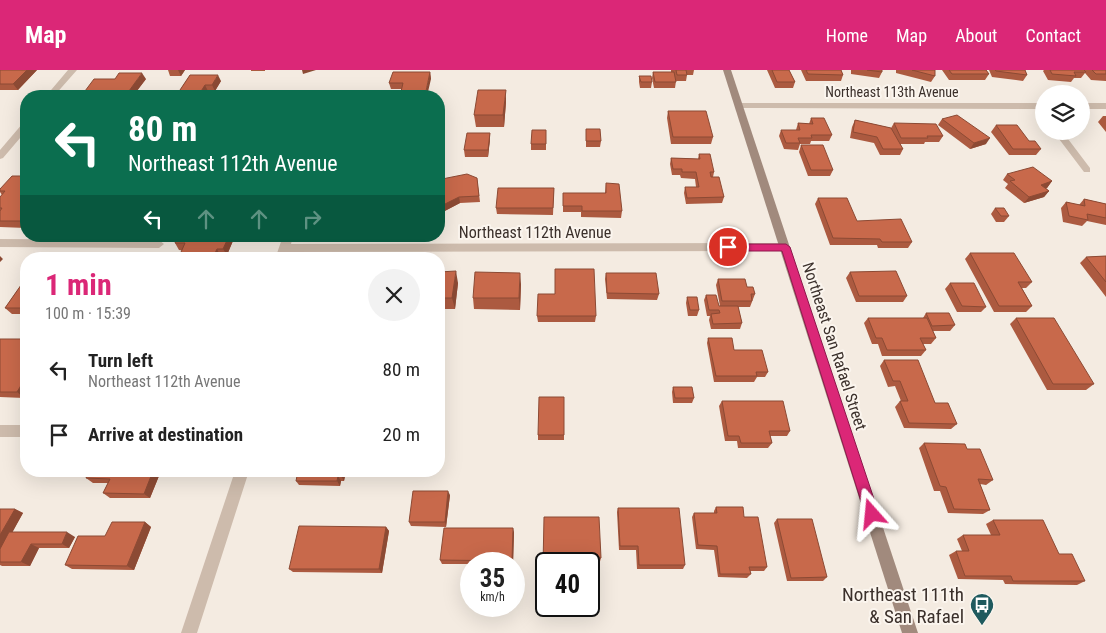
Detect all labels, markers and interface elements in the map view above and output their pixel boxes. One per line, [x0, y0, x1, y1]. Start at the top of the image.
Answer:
text: Map [25, 21, 66, 49]
text: Home [826, 25, 868, 46]
text: Map [896, 25, 927, 46]
text: About [955, 25, 997, 46]
text: Contact [1025, 25, 1081, 46]
street label: Northeast 113th Avenue [825, 84, 959, 100]
map controls [1035, 85, 1090, 140]
button: layers [1035, 85, 1090, 140]
text: 80 m [128, 109, 197, 150]
icon: left [45, 110, 110, 175]
text: Northeast 112th Avenue [128, 151, 338, 176]
icon: left [139, 205, 167, 233]
icon: ahead [192, 205, 220, 233]
icon: ahead [245, 205, 273, 233]
icon: right [298, 205, 326, 233]
street label: Northeast 112th Avenue [459, 223, 611, 242]
pin [707, 226, 749, 268]
icon: arrive [714, 233, 742, 261]
street label: Northeast San Rafael Street [798, 260, 871, 433]
text: 1 min [45, 267, 112, 302]
button: close [368, 269, 420, 321]
text: 100 m · 15:39 [45, 304, 131, 323]
text: Turn left [88, 349, 153, 372]
icon: left [45, 356, 73, 384]
text: 80 m [383, 358, 420, 381]
text: Northeast 112th Avenue [88, 372, 240, 391]
icon: arrive [45, 421, 73, 449]
text: Arrive at destination [88, 423, 243, 446]
text: 20 m [383, 423, 420, 446]
position arrow [845, 487, 897, 539]
speed limit sign: 40 [535, 552, 600, 617]
text: 35 [480, 564, 505, 593]
place label: Northeast 111th & San Rafael [842, 583, 964, 628]
text: km/h [480, 590, 505, 604]
bus stop icon: Northeast 111th & San Rafael [969, 592, 995, 626]

